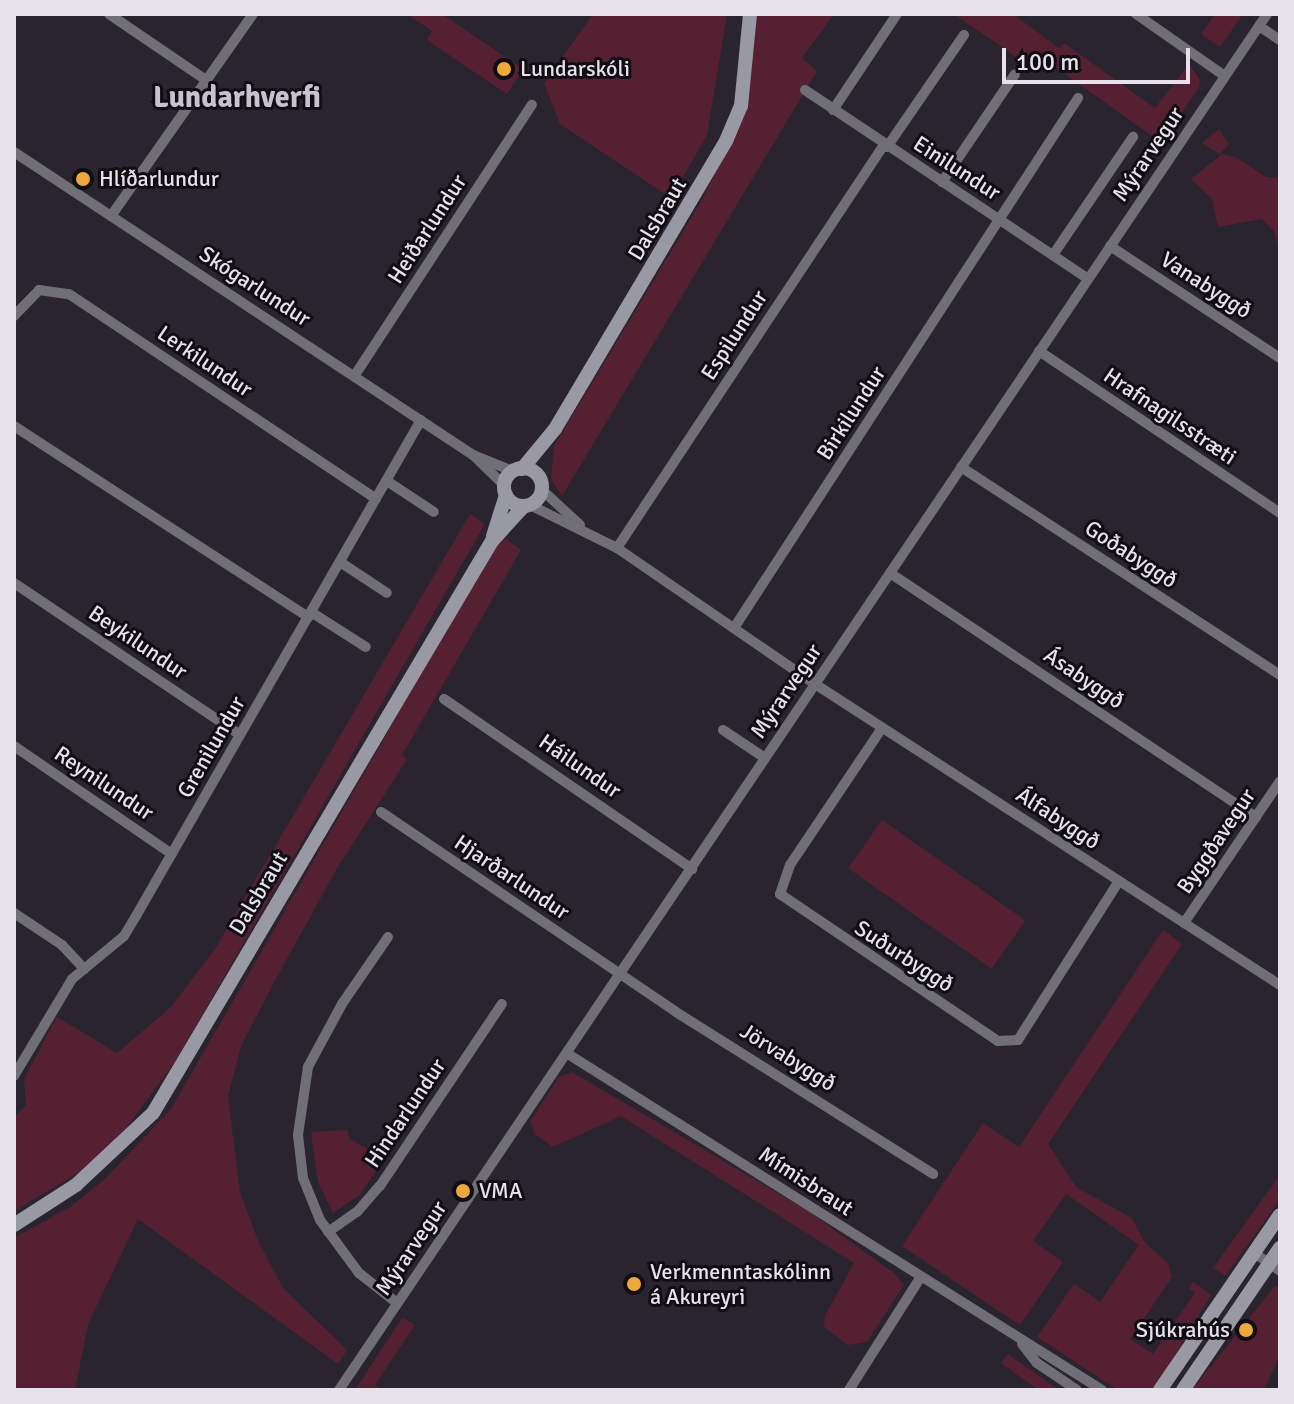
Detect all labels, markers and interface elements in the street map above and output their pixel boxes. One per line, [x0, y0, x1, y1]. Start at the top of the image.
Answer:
scale bar [1006, 32, 1194, 82]
text: 100 m [1016, 47, 1079, 77]
place label: Lundarskóli [520, 56, 630, 82]
marker: Lundarskóli [495, 60, 513, 78]
district label: Lundarhverfi [153, 80, 321, 116]
street label: Mýrarvegur [1107, 102, 1189, 206]
street label: Einilundur [909, 130, 1005, 206]
place label: Hlíðarlundur [99, 166, 219, 192]
marker: Hlíðarlundur [74, 170, 92, 188]
street label: Heiðarlundur [382, 170, 472, 288]
street label: Dalsbraut [622, 173, 692, 265]
street label: Skógarlundur [194, 240, 316, 332]
street label: Vanabyggð [1156, 246, 1256, 324]
street label: Espilundur [695, 285, 773, 385]
street label: Lerkilundur [152, 320, 258, 402]
street label: Birkilundur [811, 361, 891, 465]
street label: Hrafnagilsstræti [1099, 362, 1241, 470]
street label: Goðabyggð [1080, 514, 1182, 594]
street label: Beykilundur [84, 599, 192, 685]
street label: Mýrarvegur [745, 639, 827, 743]
street label: Ásabyggð [1039, 642, 1129, 714]
street label: Grenilundur [171, 692, 251, 802]
street label: Háilundur [534, 728, 626, 804]
street label: Reynilundur [49, 740, 159, 826]
street label: Álfabyggð [1011, 781, 1105, 855]
street label: Byggðavegur [1171, 783, 1261, 899]
street label: Hjarðarlundur [450, 829, 574, 925]
street label: Dalsbraut [223, 847, 293, 939]
street label: Suðurbyggð [850, 914, 958, 998]
street label: Jörvabyggð [735, 1017, 841, 1097]
street label: Hindarlundur [359, 1053, 451, 1173]
street label: Mímisbraut [754, 1141, 858, 1221]
place label: VMA [479, 1178, 522, 1204]
marker: VMA [454, 1182, 472, 1200]
street label: Mýrarvegur [370, 1196, 452, 1300]
place label: Verkmenntaskólinn á Akureyri [650, 1258, 831, 1310]
marker: Verkmenntaskólinn á Akureyri [625, 1275, 643, 1293]
place label: Sjúkrahús [1136, 1317, 1230, 1343]
marker: Sjúkrahús [1237, 1321, 1255, 1339]

